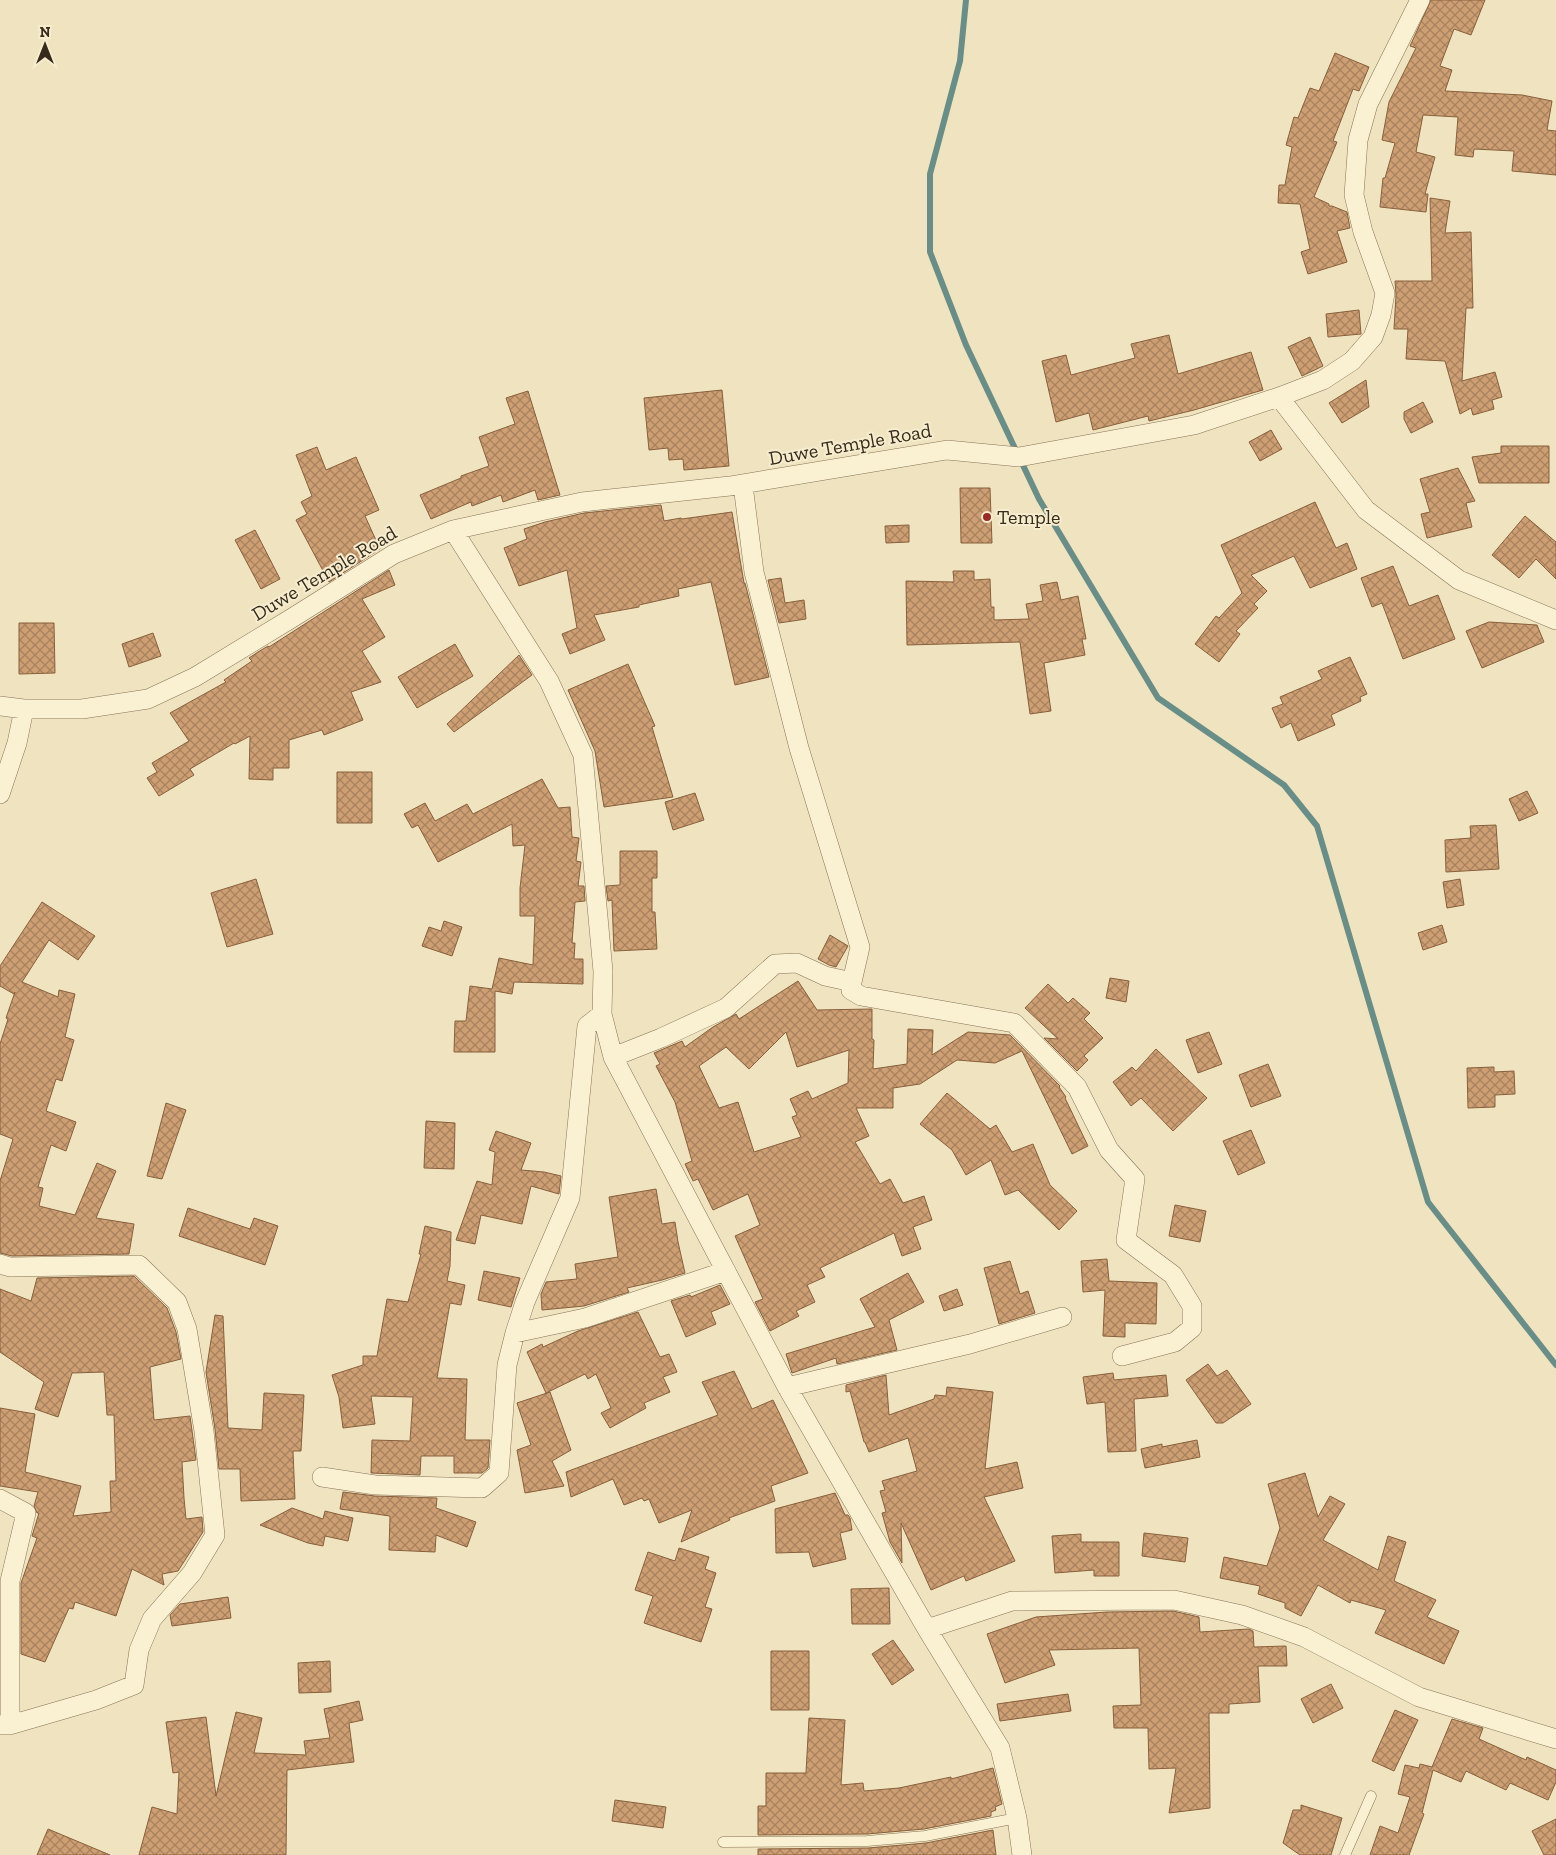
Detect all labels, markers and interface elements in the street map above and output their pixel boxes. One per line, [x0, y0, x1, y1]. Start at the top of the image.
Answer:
north arrow [20, 20, 70, 70]
text: N [40, 24, 51, 41]
street label: Duwe Temple Road [767, 418, 933, 470]
place label: Temple [997, 505, 1061, 529]
marker: Temple [981, 511, 993, 523]
street label: Duwe Temple Road [247, 520, 401, 626]

